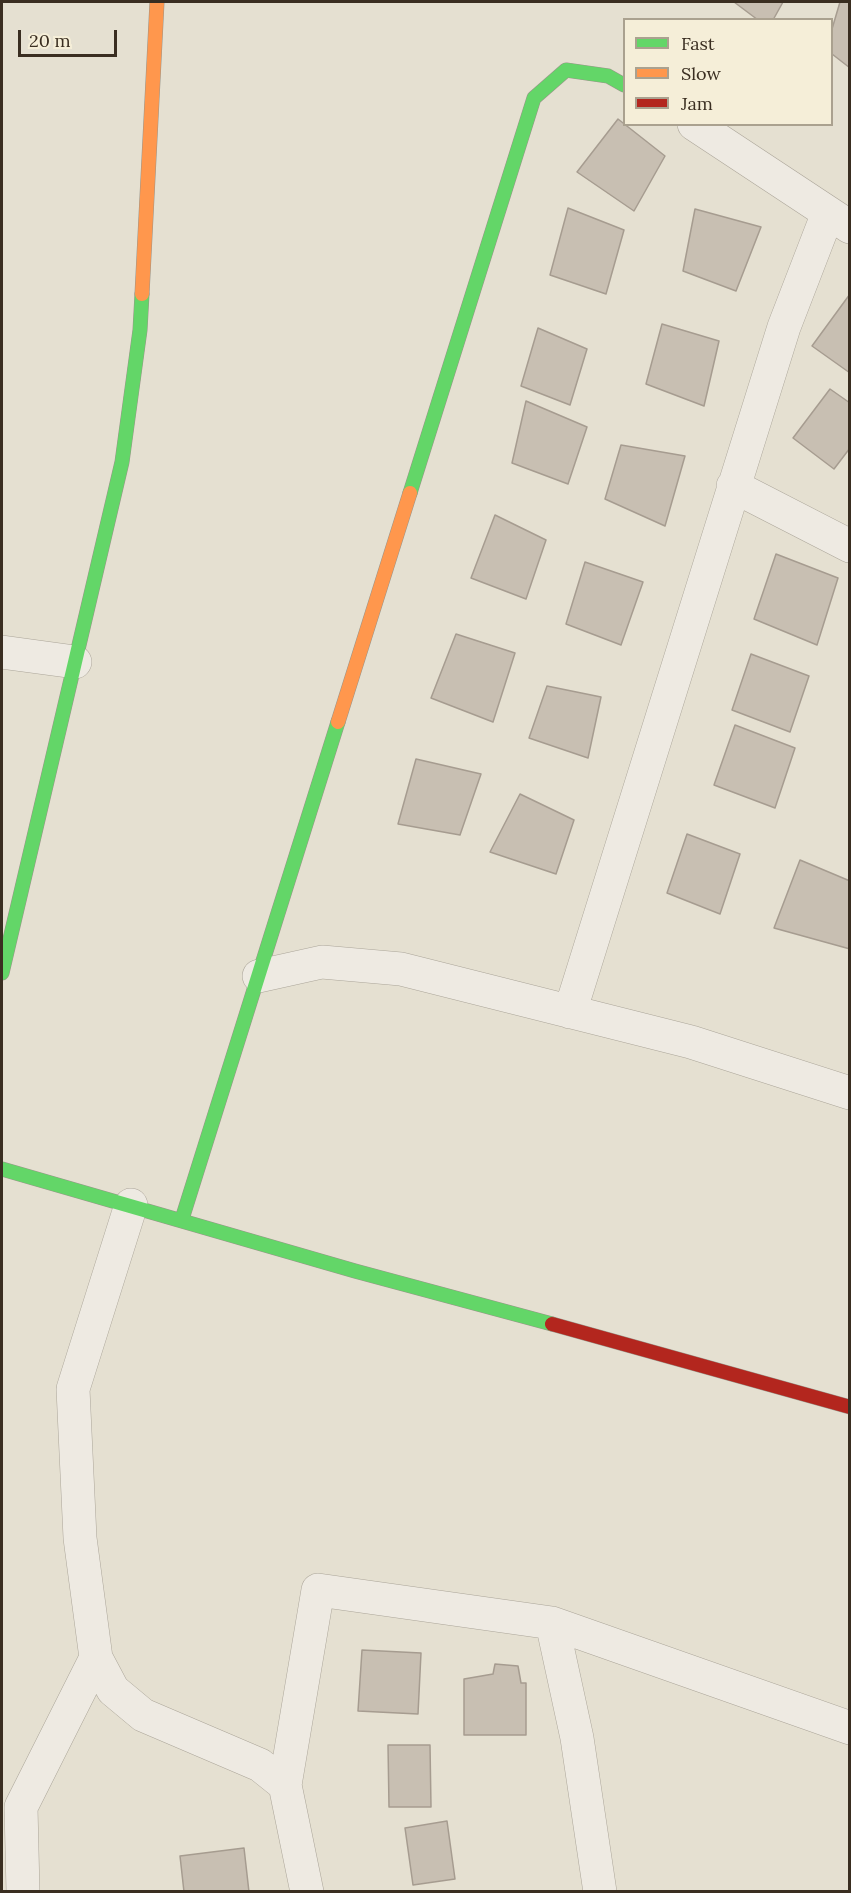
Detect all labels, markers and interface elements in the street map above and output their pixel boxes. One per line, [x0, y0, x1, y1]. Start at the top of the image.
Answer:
scale bar [21, 18, 120, 56]
legend [623, 18, 833, 126]
text: 20 m [29, 29, 71, 52]
text: Fast [681, 32, 715, 55]
text: Slow [681, 62, 721, 85]
text: Jam [681, 92, 713, 115]

